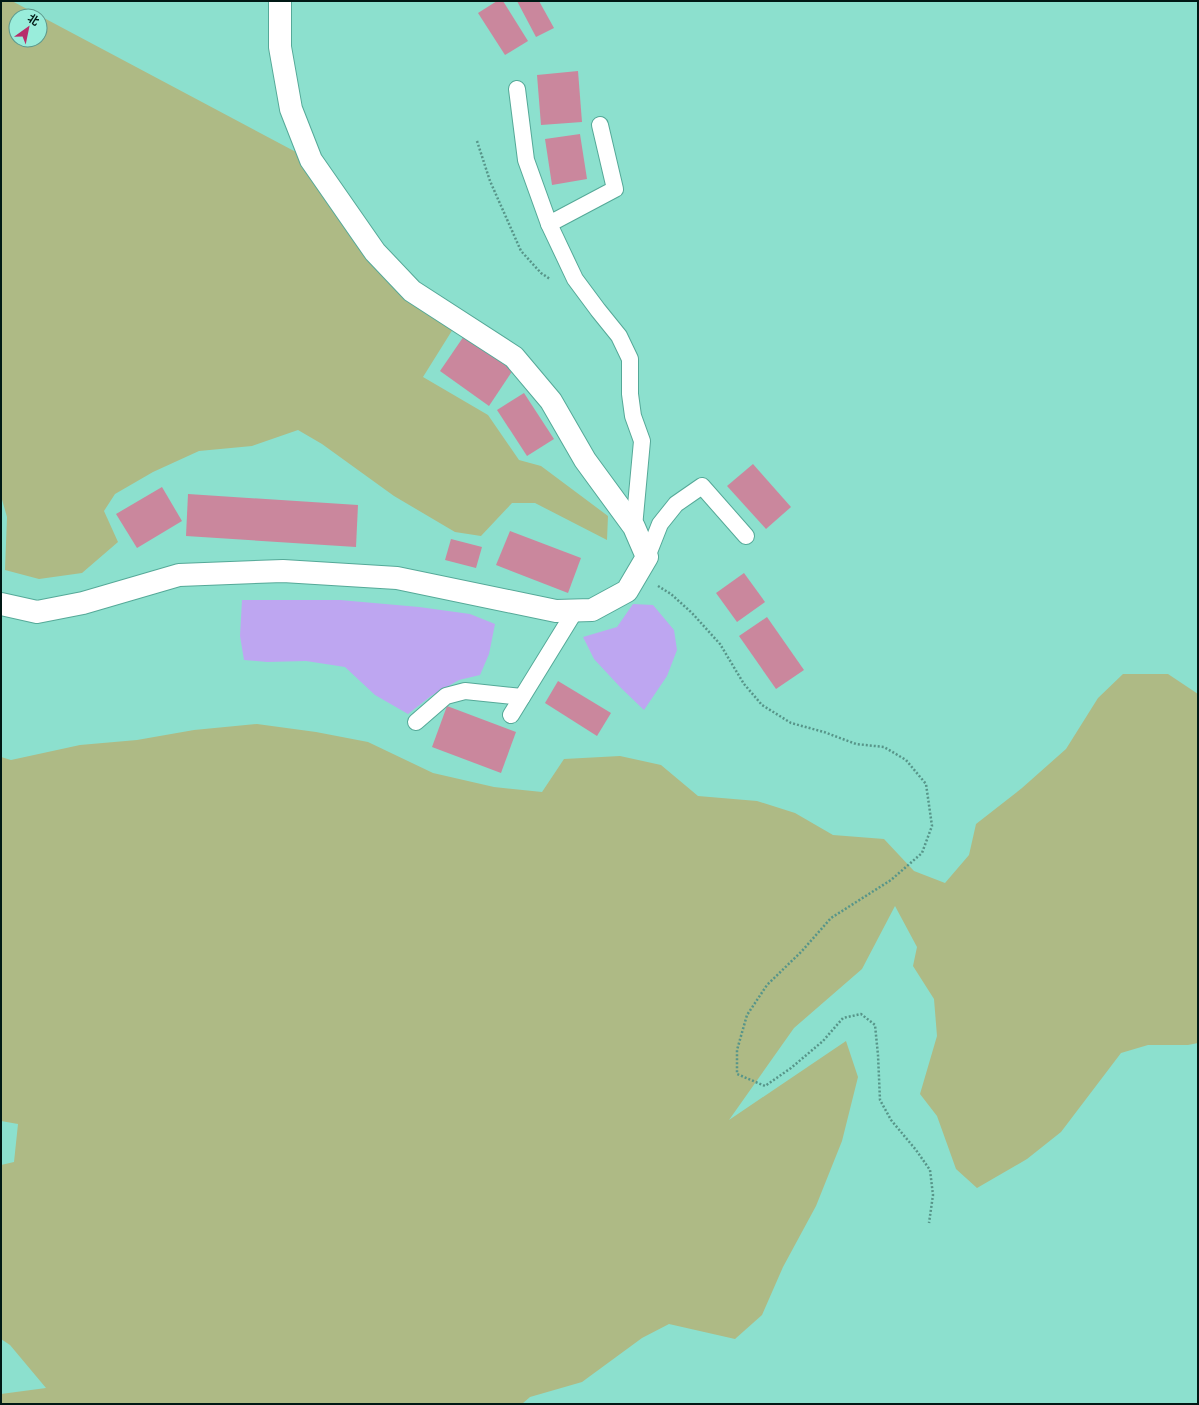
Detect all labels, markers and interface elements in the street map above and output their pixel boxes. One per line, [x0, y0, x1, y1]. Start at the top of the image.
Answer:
north arrow [8, 8, 48, 48]
text: 北 [25, 11, 42, 28]

